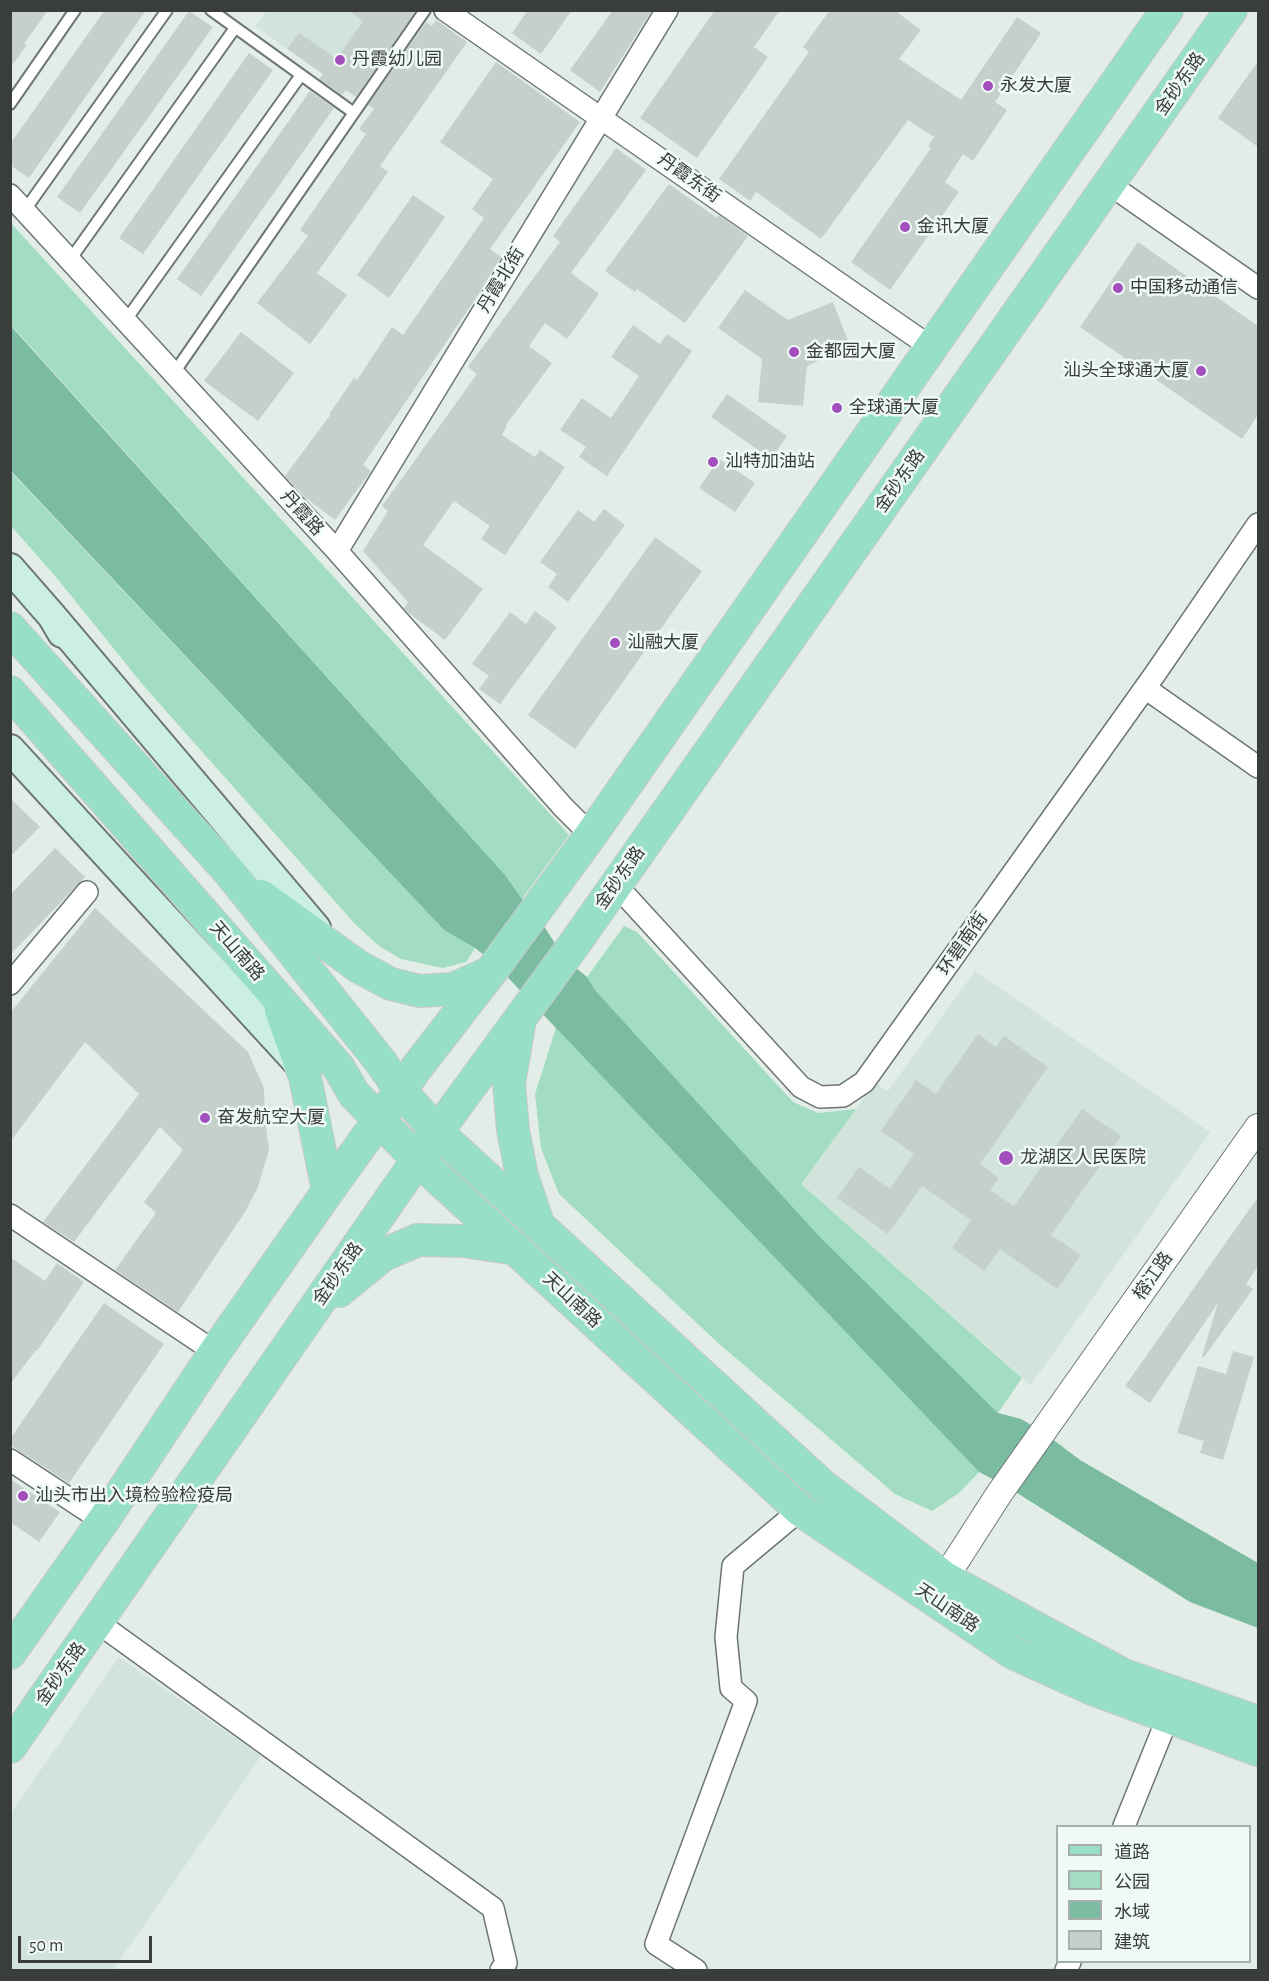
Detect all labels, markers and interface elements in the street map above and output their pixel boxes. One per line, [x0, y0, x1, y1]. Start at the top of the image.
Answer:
street label: 金砂东路 [1151, 48, 1209, 120]
place label: 丹霞幼儿园 [352, 49, 442, 71]
marker: 丹霞幼儿园 [333, 53, 347, 67]
place label: 永发大厦 [1000, 75, 1072, 97]
marker: 永发大厦 [981, 79, 995, 93]
street label: 丹霞东街 [653, 149, 725, 207]
place label: 金讯大厦 [917, 216, 989, 238]
marker: 金讯大厦 [898, 220, 912, 234]
street label: 丹霞北街 [473, 244, 529, 316]
place label: 中国移动通信 [1130, 277, 1238, 299]
marker: 中国移动通信 [1111, 281, 1125, 295]
place label: 金都园大厦 [806, 341, 896, 363]
marker: 金都园大厦 [787, 345, 801, 359]
place label: 汕头全球通大厦 [1063, 360, 1189, 382]
marker: 汕头全球通大厦 [1194, 364, 1208, 378]
place label: 全球通大厦 [849, 397, 939, 419]
marker: 全球通大厦 [830, 401, 844, 415]
street label: 金砂东路 [871, 445, 929, 517]
place label: 汕特加油站 [725, 451, 815, 473]
marker: 汕特加油站 [706, 455, 720, 469]
street label: 丹霞路 [276, 486, 328, 540]
place label: 汕融大厦 [627, 632, 699, 654]
marker: 汕融大厦 [608, 636, 622, 650]
street label: 金砂东路 [591, 842, 649, 914]
street label: 环碧南街 [934, 908, 992, 980]
street label: 天山南路 [205, 917, 269, 985]
place label: 奋发航空大厦 [217, 1107, 325, 1129]
marker: 奋发航空大厦 [198, 1111, 212, 1125]
place label: 龙湖区人民医院 [1020, 1147, 1146, 1169]
marker: 龙湖区人民医院 [997, 1149, 1015, 1167]
street label: 金砂东路 [309, 1238, 367, 1310]
street label: 榕江路 [1129, 1248, 1177, 1304]
street label: 天山南路 [538, 1268, 606, 1332]
place label: 汕头市出入境检验检疫局 [35, 1485, 233, 1507]
marker: 汕头市出入境检验检疫局 [16, 1489, 30, 1503]
street label: 天山南路 [911, 1579, 983, 1637]
street label: 金砂东路 [32, 1638, 90, 1710]
legend [1056, 1825, 1251, 1963]
text: 道路 [1114, 1844, 1150, 1862]
text: 公园 [1114, 1874, 1150, 1892]
text: 水域 [1114, 1904, 1150, 1922]
scale bar [21, 1924, 154, 1962]
text: 建筑 [1114, 1934, 1150, 1952]
text: 50 m [29, 1937, 63, 1955]

